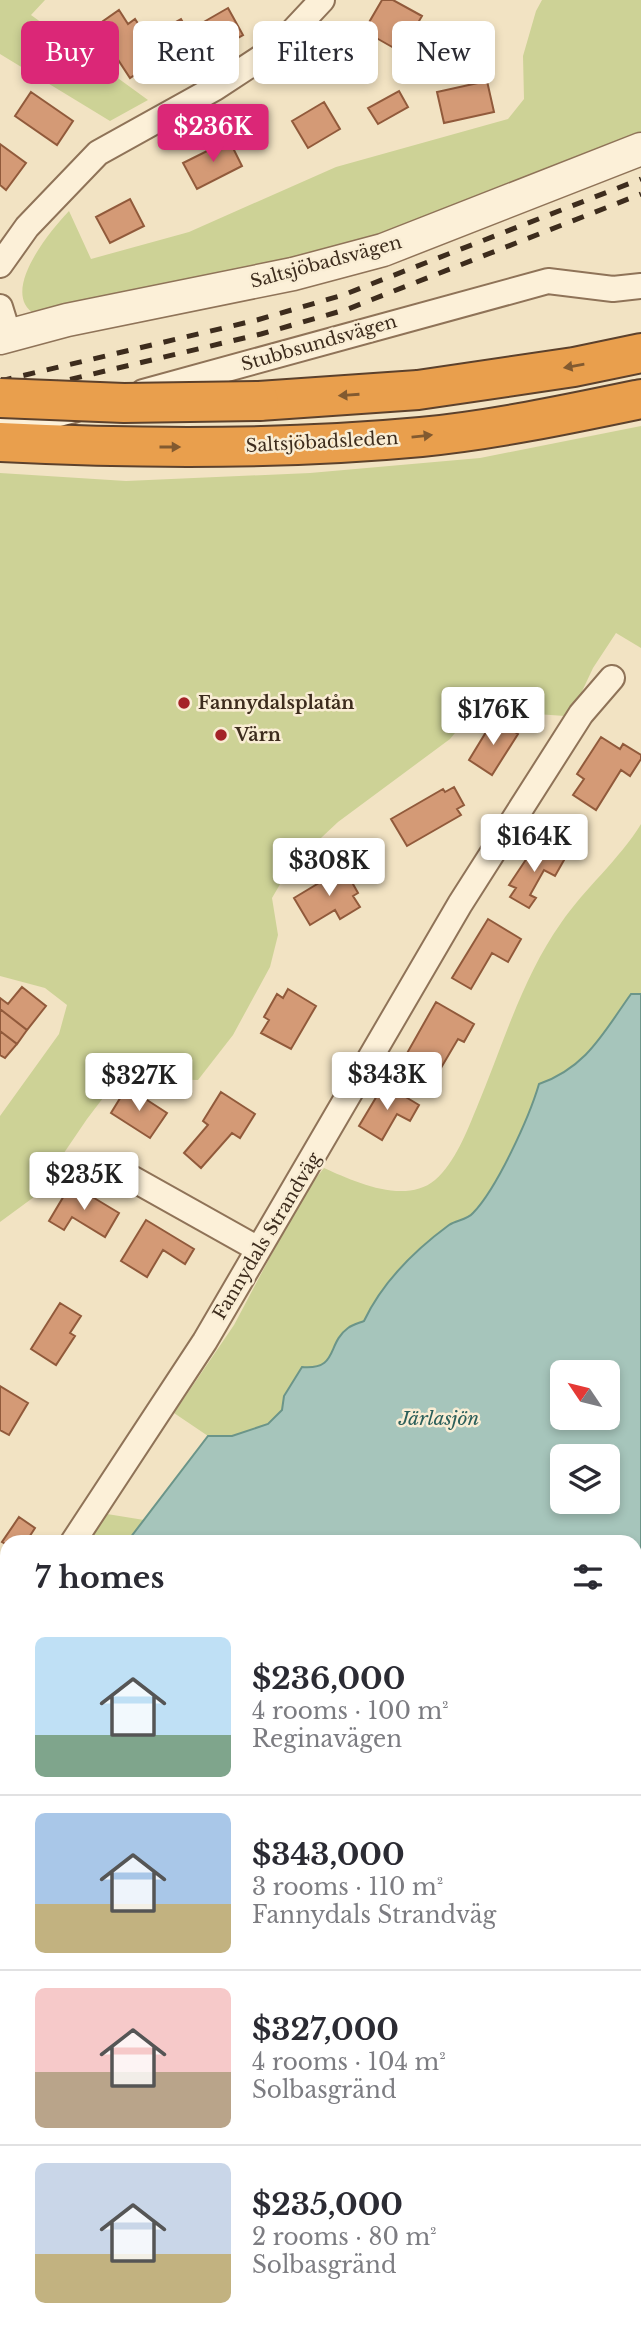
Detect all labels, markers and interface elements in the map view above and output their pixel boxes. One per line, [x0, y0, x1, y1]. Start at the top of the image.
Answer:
chip: Buy [21, 21, 119, 84]
chip: Rent [133, 21, 239, 84]
chip: Filters [253, 21, 378, 84]
chip: New [392, 21, 495, 84]
pin: $236K [164, 104, 262, 164]
text: $236K [174, 113, 252, 141]
street label: Saltsjöbadsvägen [248, 231, 404, 293]
street label: Stubbsundsvägen [239, 310, 399, 376]
one-way arrow [563, 361, 585, 372]
one-way arrow [337, 389, 359, 400]
street label: Saltsjöbadsleden [245, 427, 399, 457]
one-way arrow [411, 430, 433, 441]
one-way arrow [160, 441, 182, 453]
pin: $176K [444, 688, 542, 747]
place label: Fannydalsplatån [198, 692, 354, 714]
marker: Fannydalsplatån [176, 695, 192, 711]
text: $176K [457, 696, 529, 724]
place label: Värn [234, 724, 281, 746]
marker: Värn [213, 727, 229, 743]
pin: $164K [485, 814, 583, 874]
text: $164K [497, 823, 571, 851]
pin: $308K [280, 838, 378, 898]
text: $308K [289, 847, 369, 875]
pin: $343K [338, 1052, 436, 1112]
pin: $327K [90, 1054, 188, 1113]
text: $343K [348, 1061, 426, 1089]
text: $327K [101, 1062, 177, 1090]
street label: Fannydals Strandväg [208, 1148, 326, 1324]
pin: $235K [35, 1152, 133, 1212]
text: $235K [45, 1161, 123, 1189]
north arrow [550, 1360, 620, 1430]
map controls [550, 1360, 620, 1514]
water label: Järlasjön [398, 1407, 479, 1430]
button: layers [550, 1444, 620, 1514]
icon: filters [569, 1558, 607, 1596]
text: 7 homes [35, 1559, 164, 1596]
text: $236,000 [252, 1660, 405, 1697]
icon: home [91, 1665, 175, 1749]
text: 4 rooms · 100 m² [252, 1697, 449, 1725]
text: Reginavägen [252, 1725, 402, 1753]
text: $343,000 [252, 1836, 405, 1873]
icon: home [91, 1841, 175, 1925]
text: 3 rooms · 110 m² [252, 1873, 443, 1901]
text: Fannydals Strandväg [252, 1901, 496, 1929]
text: $327,000 [252, 2011, 399, 2048]
icon: home [91, 2016, 175, 2100]
text: 4 rooms · 104 m² [252, 2048, 446, 2076]
text: Solbasgränd [252, 2076, 396, 2104]
text: $235,000 [252, 2186, 403, 2223]
icon: home [91, 2191, 175, 2275]
text: 2 rooms · 80 m² [252, 2223, 437, 2251]
text: Solbasgränd [252, 2251, 396, 2279]

